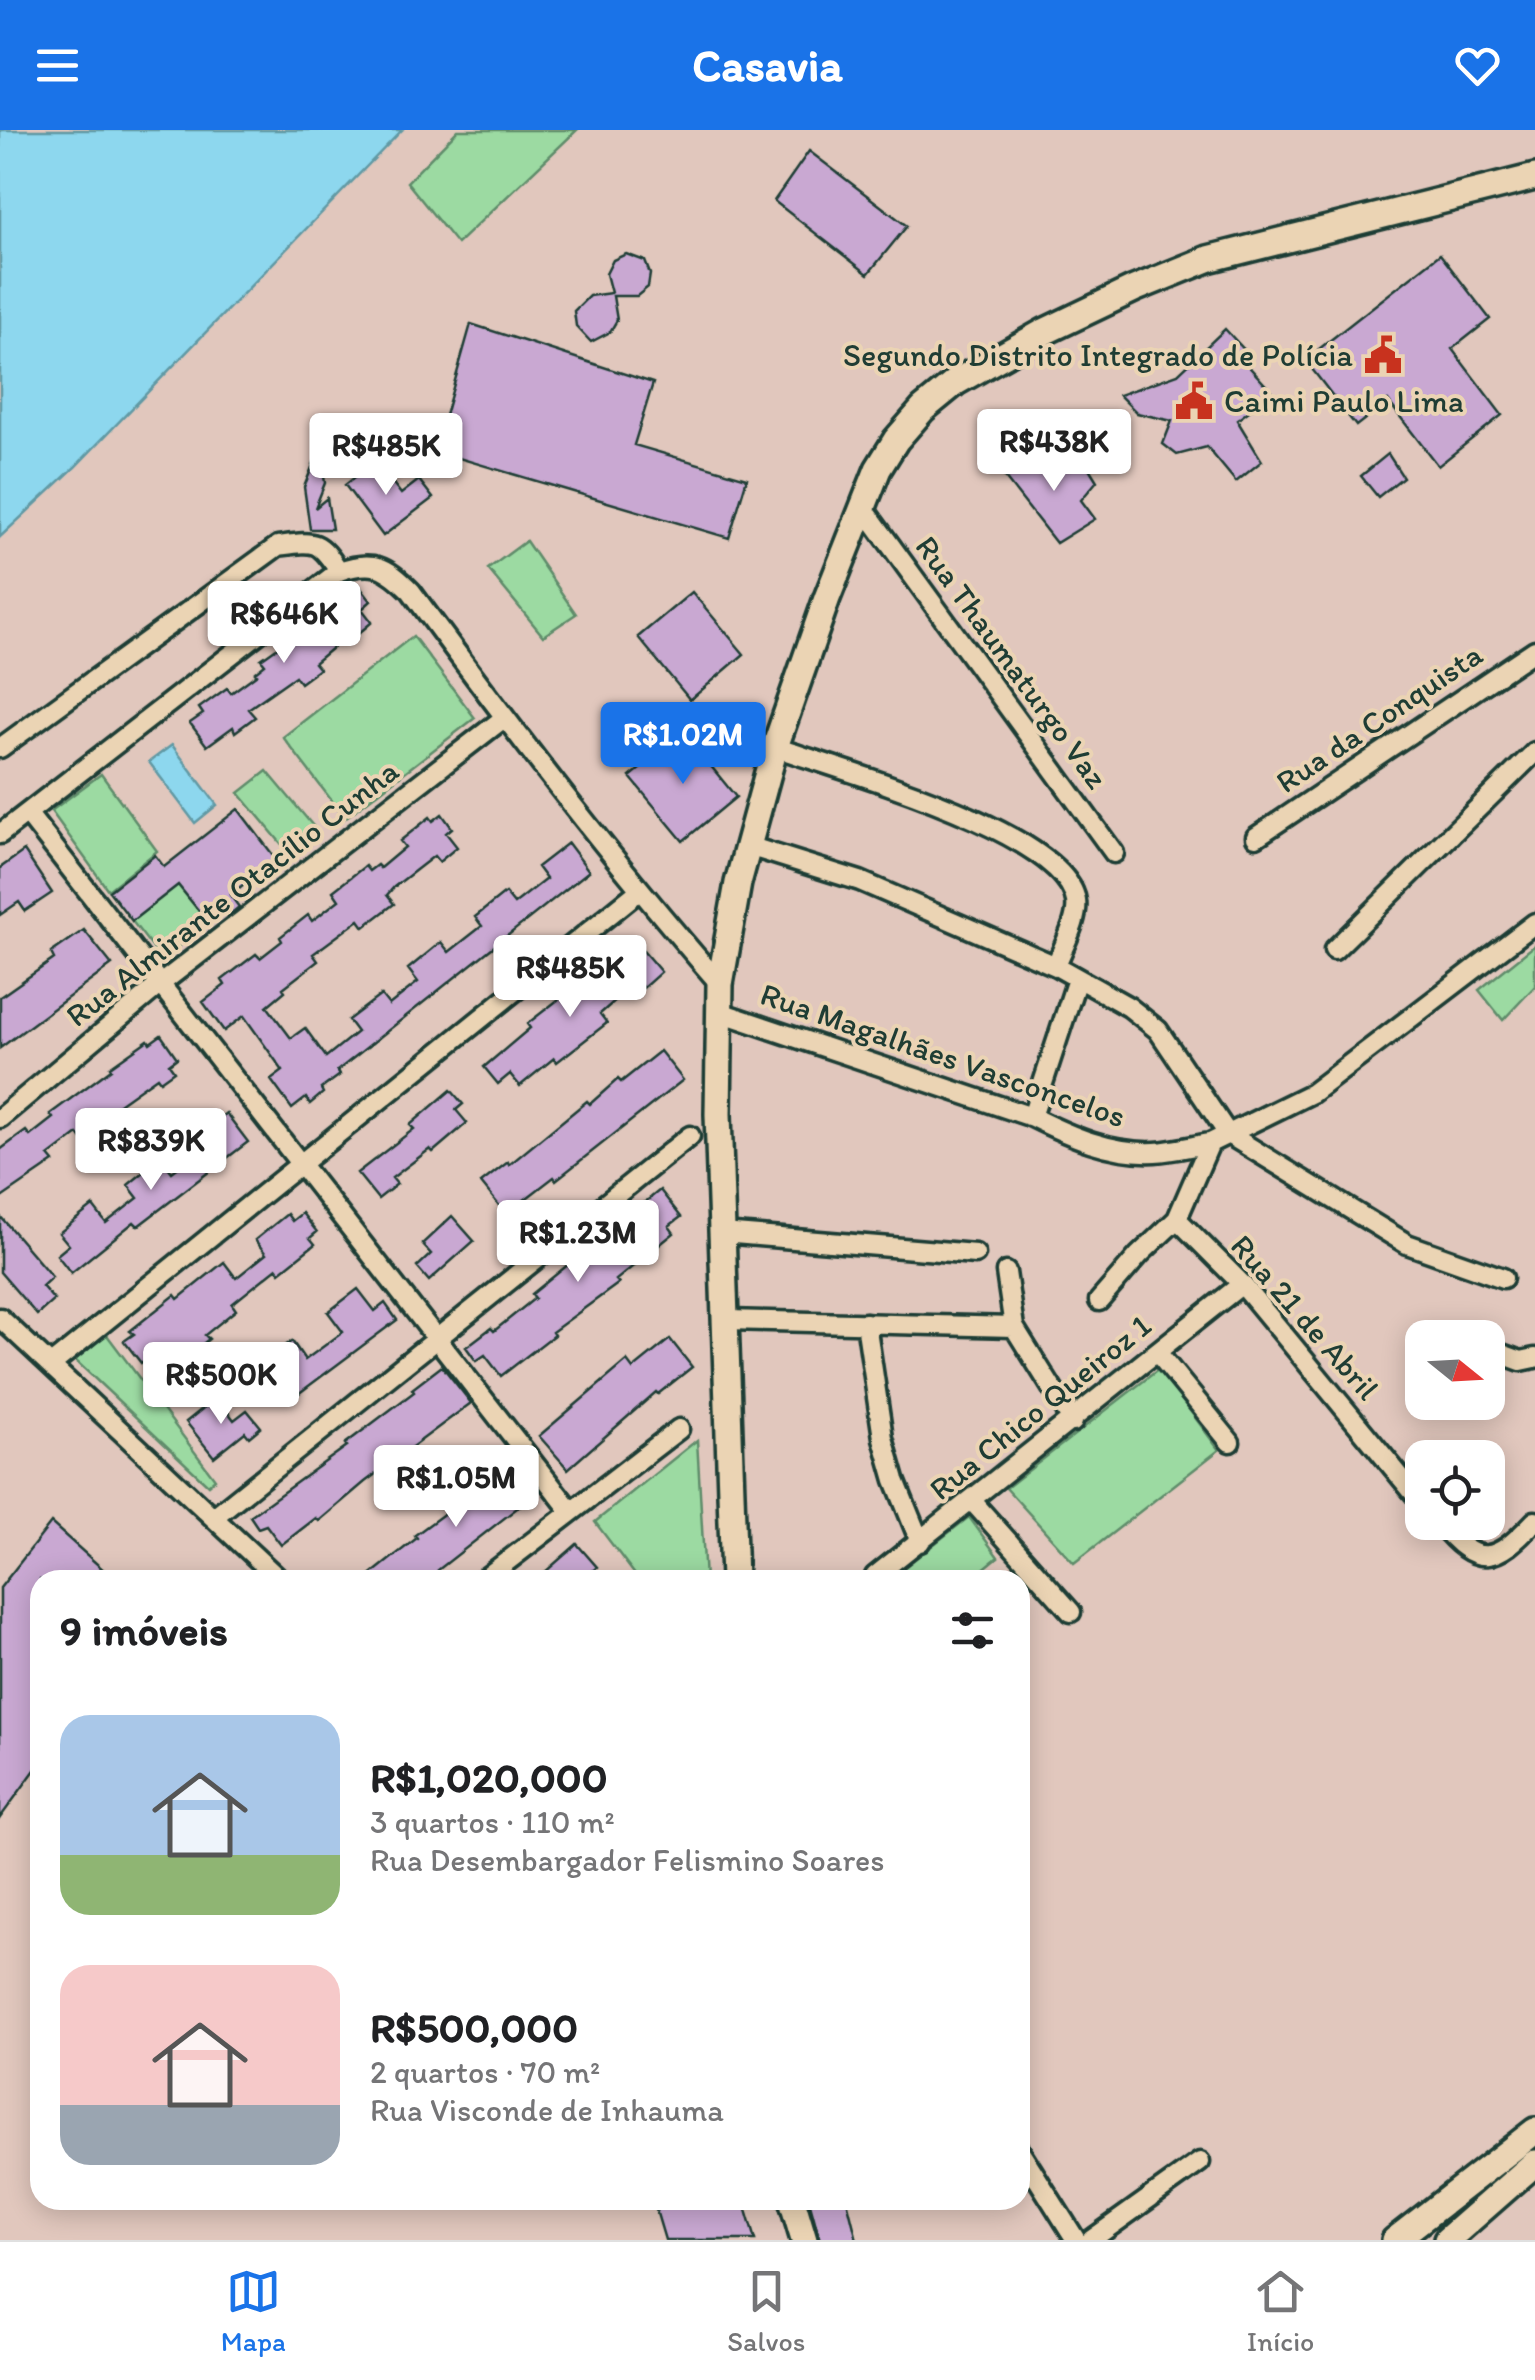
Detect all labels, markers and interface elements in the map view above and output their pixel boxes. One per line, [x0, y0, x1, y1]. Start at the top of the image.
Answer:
icon: menu [30, 38, 85, 93]
text: Casavia [692, 38, 843, 92]
icon: heart [1450, 38, 1505, 93]
public building icon: Segundo Distrito Integrado de Polícia [1362, 334, 1404, 376]
place label: Segundo Distrito Integrado de Polícia [843, 336, 1353, 374]
public building icon: Caimi Paulo Lima [1173, 380, 1215, 422]
place label: Caimi Paulo Lima [1224, 382, 1464, 420]
pin: R$438K [973, 409, 1135, 494]
pin: R$485K [305, 413, 467, 498]
text: R$438K [999, 422, 1109, 460]
text: R$485K [331, 426, 441, 464]
street label: Rua Thaumaturgo Vaz [908, 528, 1116, 796]
pin: R$646K [203, 581, 365, 666]
text: R$646K [230, 594, 338, 632]
street label: Rua da Conquista [1269, 635, 1489, 801]
pin: R$1.02M [591, 702, 775, 787]
text: R$1.02M [623, 715, 743, 753]
street label: Rua Almirante Otacílio Cunha [58, 751, 406, 1035]
pin: R$485K [489, 935, 651, 1020]
text: R$485K [515, 948, 625, 986]
street label: Rua Magalhães Vasconcelos [756, 975, 1130, 1135]
pin: R$839K [70, 1108, 232, 1193]
text: R$839K [97, 1121, 205, 1159]
pin: R$1.23M [486, 1200, 670, 1285]
text: R$1.23M [519, 1213, 637, 1251]
street label: Rua 21 de Abril [1223, 1227, 1387, 1407]
street label: Rua Chico Queiroz 1 [922, 1306, 1158, 1508]
north arrow [1405, 1320, 1505, 1420]
map controls [1405, 1320, 1505, 1540]
pin: R$500K [140, 1342, 302, 1427]
text: R$500K [165, 1355, 277, 1393]
button: locate [1405, 1440, 1505, 1540]
pin: R$1.05M [364, 1445, 548, 1530]
text: R$1.05M [396, 1458, 516, 1496]
icon: filters [945, 1603, 1000, 1658]
text: 9 imóveis [60, 1605, 228, 1656]
text: R$1,020,000 [370, 1752, 608, 1803]
icon: home [140, 1755, 260, 1875]
text: 3 quartos · 110 m² [370, 1803, 615, 1841]
text: Rua Desembargador Felismino Soares [370, 1841, 885, 1879]
text: R$500,000 [370, 2002, 578, 2053]
icon: home [140, 2005, 260, 2125]
text: 2 quartos · 70 m² [370, 2053, 600, 2091]
text: Rua Visconde de Inhauma [370, 2091, 724, 2129]
tab: Mapa [221, 2264, 286, 2358]
tab: Salvos [727, 2264, 805, 2358]
tab: Início [1247, 2264, 1314, 2358]

